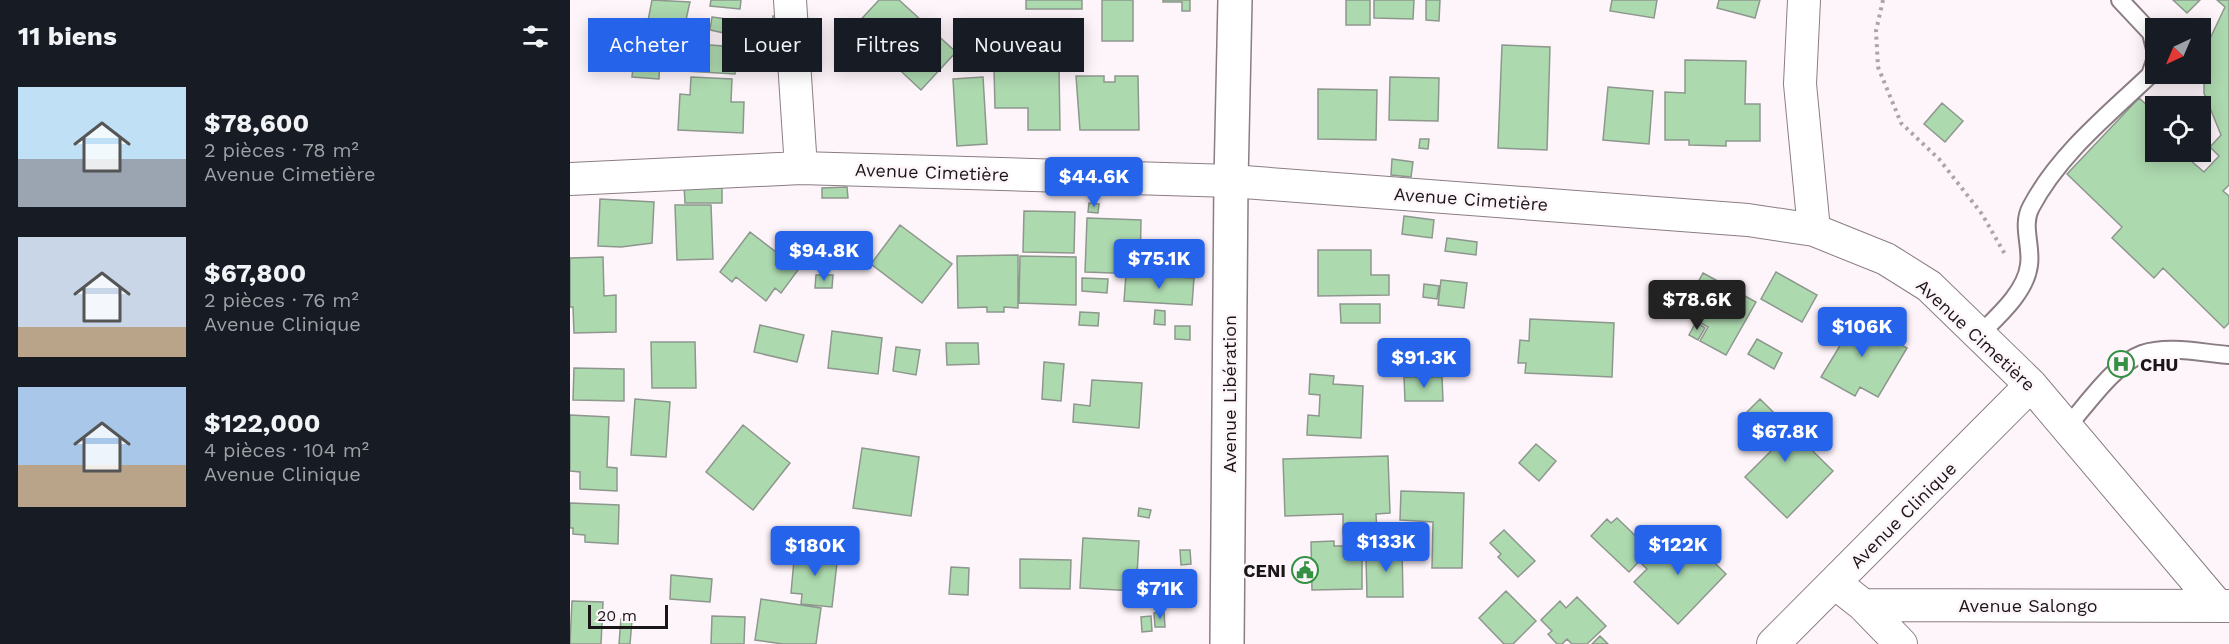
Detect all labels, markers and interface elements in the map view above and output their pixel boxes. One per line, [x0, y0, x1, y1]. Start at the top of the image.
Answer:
chip: Acheter [588, 18, 710, 72]
chip: Louer [722, 18, 822, 72]
chip: Filtres [834, 18, 941, 72]
chip: Nouveau [953, 18, 1084, 72]
north arrow [2145, 18, 2211, 84]
map controls [2145, 18, 2211, 162]
icon: filters [519, 20, 552, 53]
text: 11 biens [18, 21, 117, 51]
button: locate [2145, 96, 2211, 162]
text: $78,600 [204, 108, 309, 138]
icon: home [66, 111, 138, 183]
text: 2 pièces · 78 m² [204, 138, 359, 162]
pin: $44.6K [1045, 157, 1143, 208]
street label: Avenue Cimetière [854, 159, 1010, 185]
text: Avenue Cimetière [204, 162, 376, 186]
text: $44.6K [1059, 164, 1129, 188]
street label: Avenue Cimetière [1393, 183, 1549, 215]
pin: $94.8K [775, 231, 873, 282]
text: $94.8K [789, 238, 859, 262]
pin: $75.1K [1110, 239, 1208, 290]
text: $75.1K [1128, 246, 1190, 270]
text: $67,800 [204, 258, 306, 288]
icon: home [66, 261, 138, 333]
street label: Avenue Cimetière [1912, 275, 2040, 395]
pin: $78.6K [1648, 280, 1746, 331]
text: $78.6K [1663, 287, 1731, 311]
text: 2 pièces · 76 m² [204, 288, 359, 312]
pin: $106K [1820, 307, 1904, 358]
text: Avenue Clinique [204, 312, 361, 336]
text: $106K [1832, 314, 1892, 338]
street label: Avenue Libération [1219, 315, 1240, 473]
pin: $91.3K [1375, 338, 1473, 389]
text: $91.3K [1391, 345, 1457, 369]
hospital icon: CHU [2106, 349, 2136, 379]
place label: CHU [2140, 354, 2178, 375]
text: $122,000 [204, 408, 320, 438]
icon: home [66, 411, 138, 483]
pin: $67.8K [1736, 412, 1834, 463]
text: $67.8K [1752, 419, 1818, 443]
text: 4 pièces · 104 m² [204, 438, 369, 462]
street label: Avenue Clinique [1846, 458, 1960, 572]
text: Avenue Clinique [204, 462, 361, 486]
pin: $133K [1344, 522, 1428, 573]
pin: $122K [1636, 525, 1720, 576]
pin: $180K [773, 526, 857, 577]
text: $133K [1356, 529, 1416, 553]
text: $122K [1648, 532, 1708, 556]
text: $180K [785, 533, 845, 557]
public building icon: CENI [1290, 555, 1320, 585]
place label: CENI [1243, 560, 1286, 581]
pin: $71K [1124, 569, 1196, 620]
text: $71K [1136, 576, 1184, 600]
street label: Avenue Salongo [1958, 595, 2098, 616]
scale bar [588, 602, 668, 630]
text: 20 m [597, 606, 637, 625]

